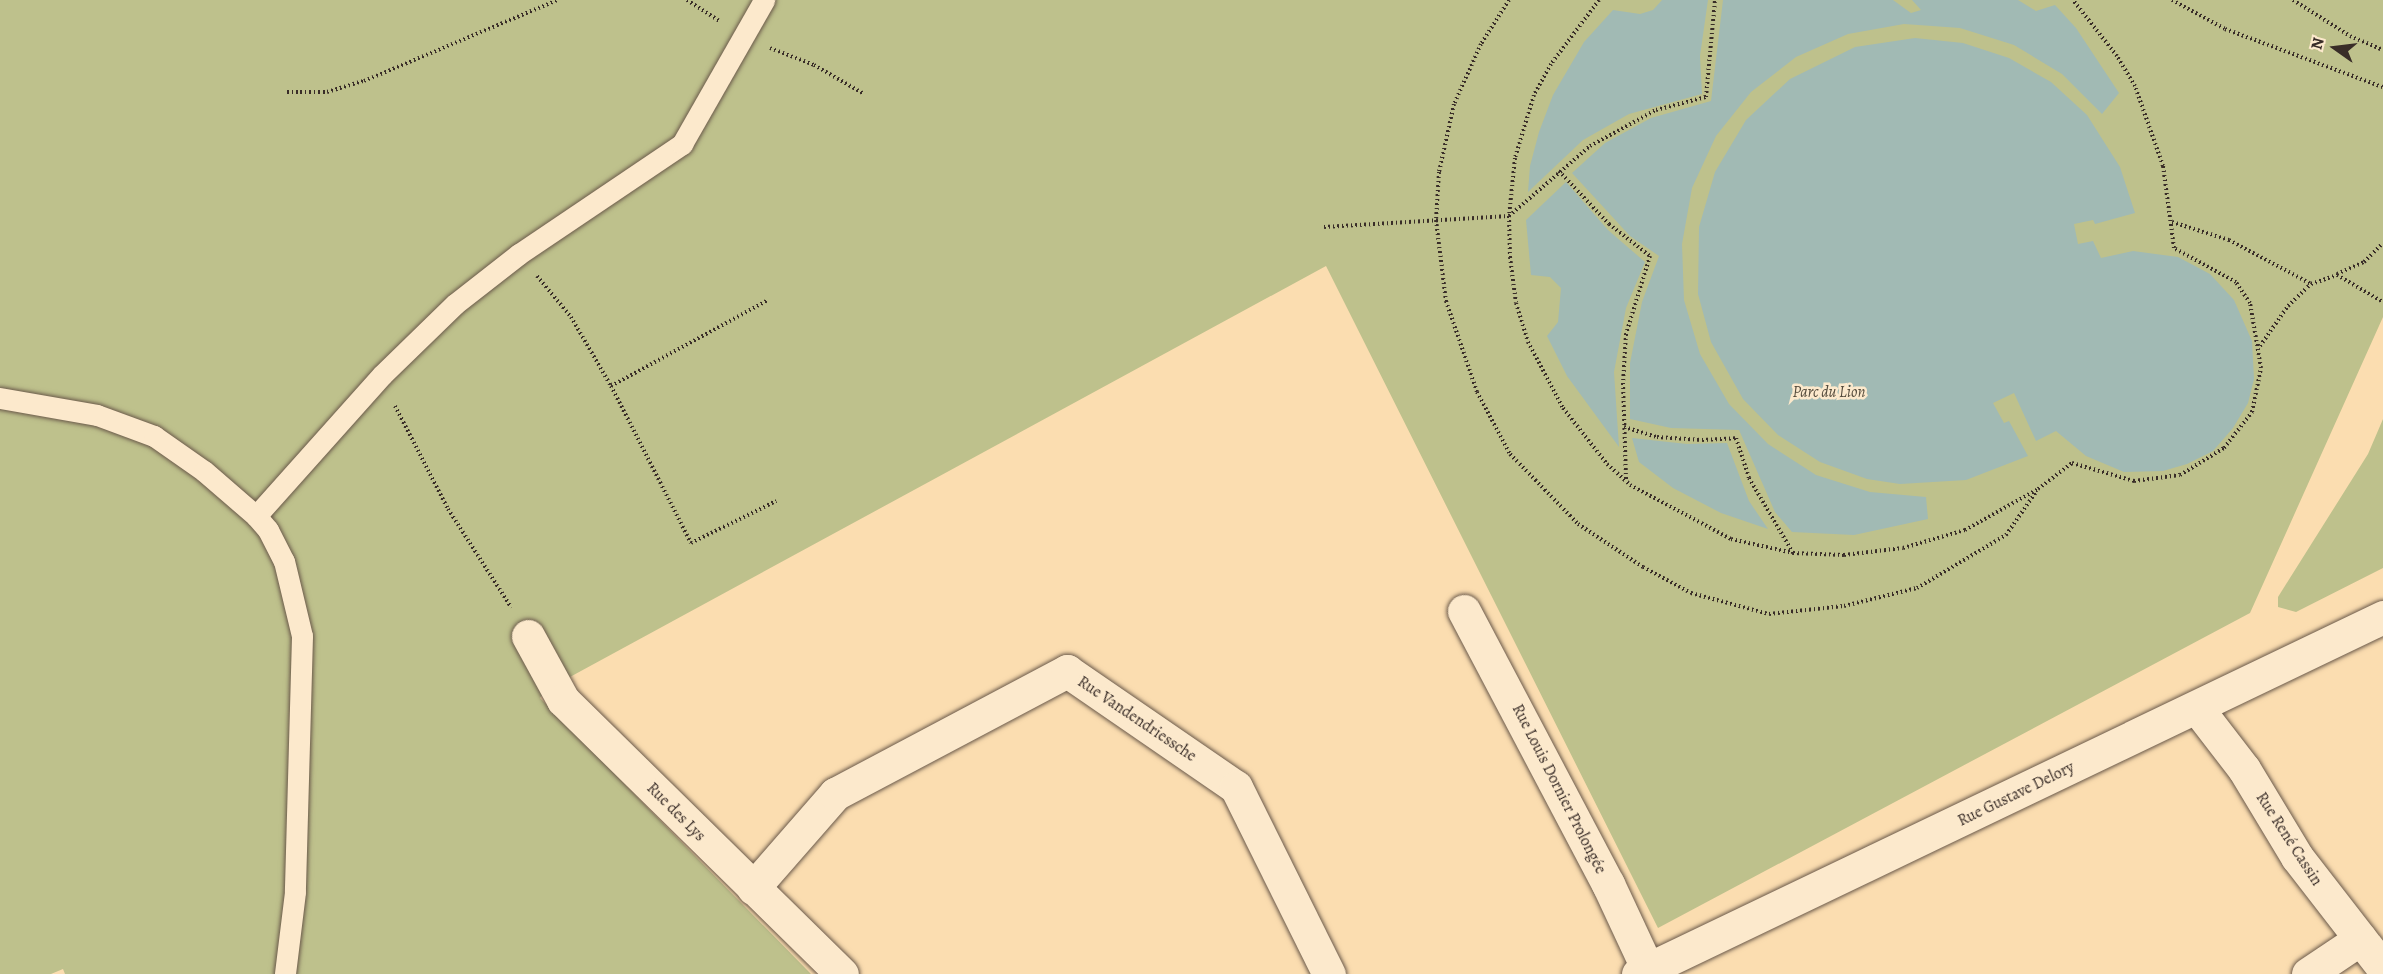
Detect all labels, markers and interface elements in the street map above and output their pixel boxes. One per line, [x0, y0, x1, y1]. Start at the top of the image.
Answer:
north arrow [2305, 18, 2365, 78]
text: N [2305, 35, 2330, 52]
park label: Parc du Lion [1792, 382, 1866, 402]
street label: Rue Vandendriessche [1074, 672, 1200, 766]
street label: Rue Louis Dornier Prolongée [1508, 701, 1610, 877]
street label: Rue Gustave Delory [1955, 758, 2077, 830]
street label: Rue des Lys [643, 779, 709, 845]
street label: Rue René Cassin [2252, 789, 2326, 889]

